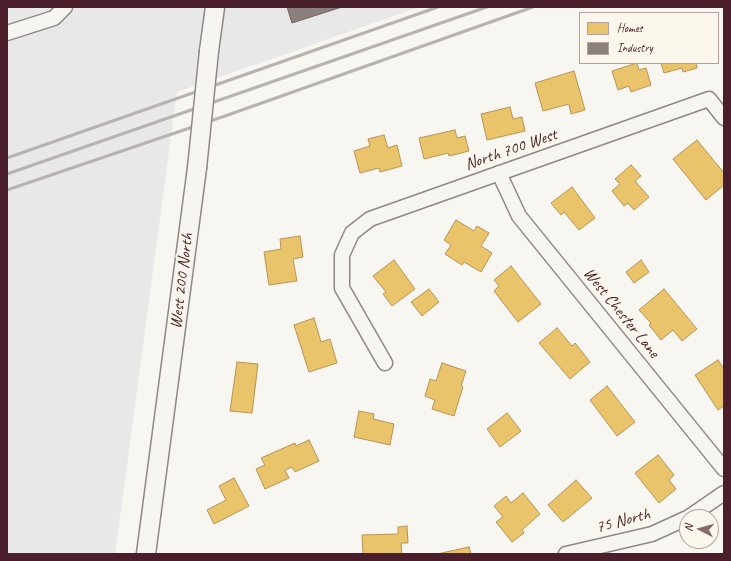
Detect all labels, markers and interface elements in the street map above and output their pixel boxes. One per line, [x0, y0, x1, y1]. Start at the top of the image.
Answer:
legend [579, 12, 719, 64]
text: Homes [617, 20, 643, 36]
text: Industry [617, 40, 653, 56]
street label: North 700 West [462, 125, 560, 175]
street label: West 200 North [166, 232, 198, 330]
street label: West Chester Lane [578, 264, 664, 362]
street label: 75 North [594, 504, 652, 538]
north arrow [679, 509, 719, 549]
text: N [681, 524, 695, 532]

